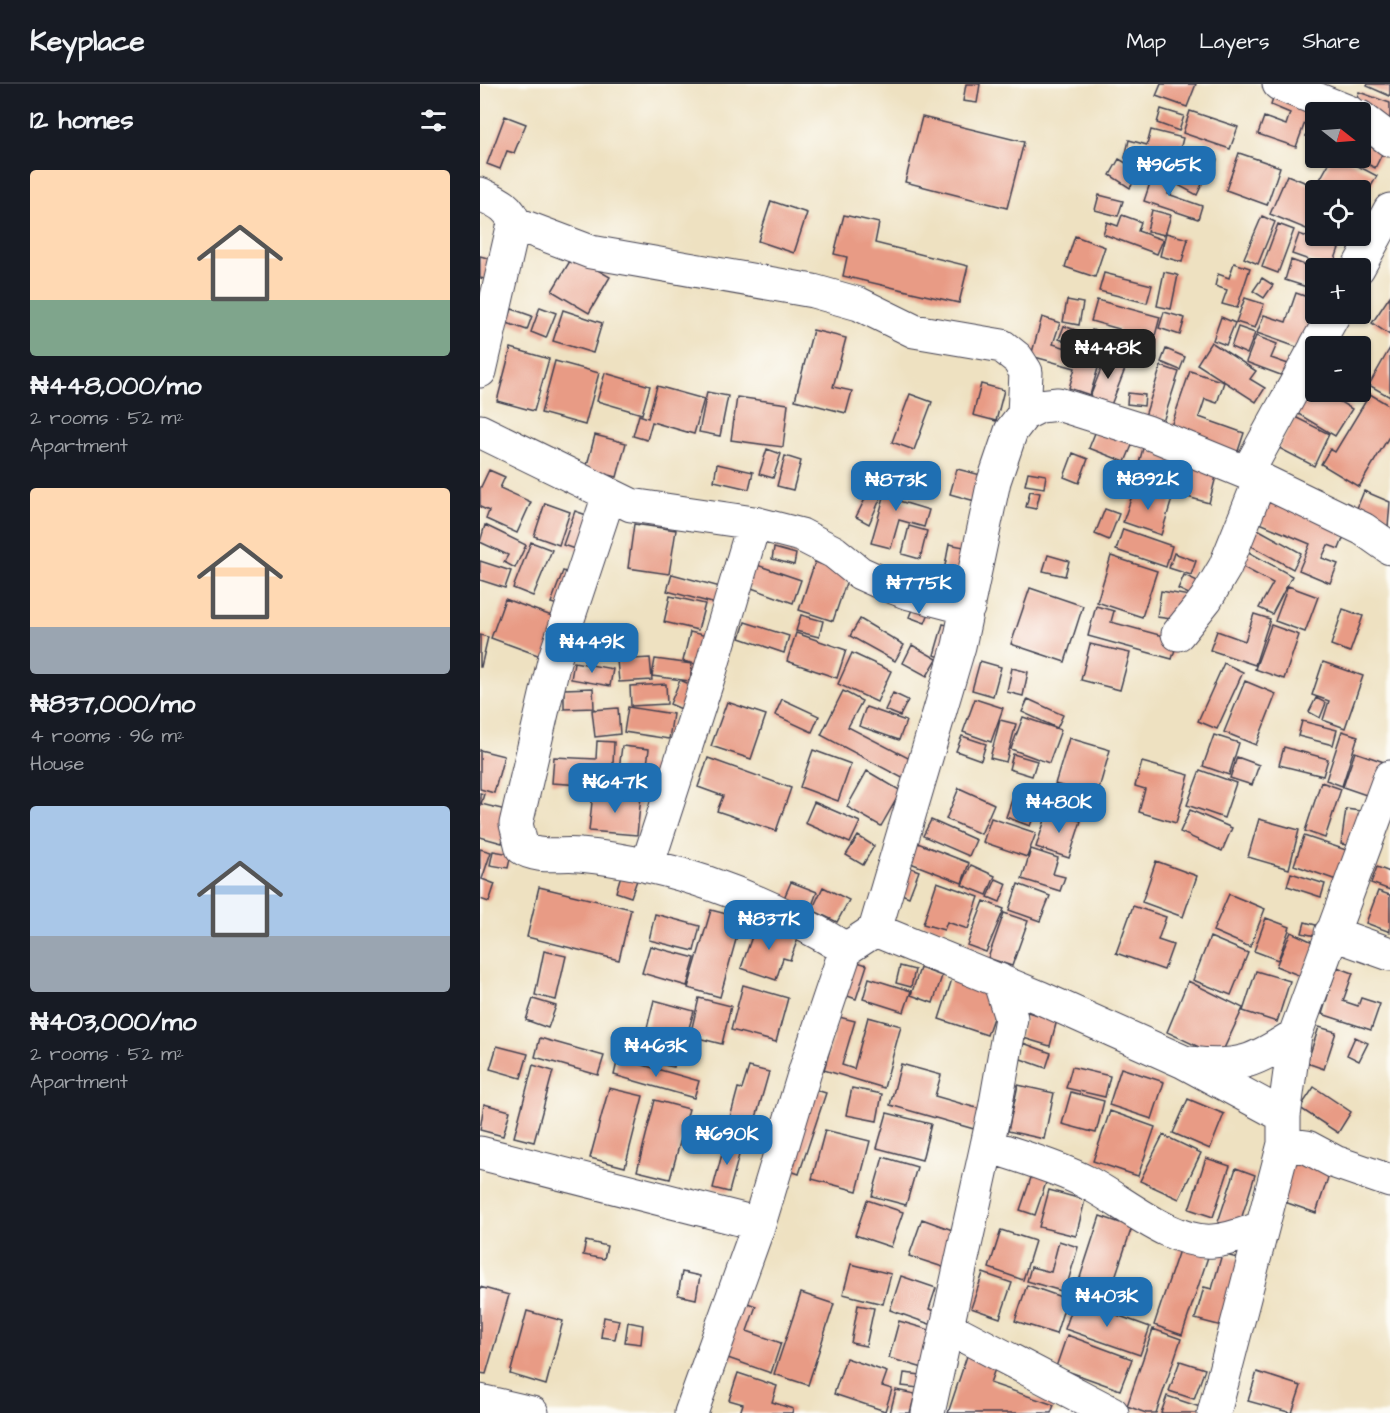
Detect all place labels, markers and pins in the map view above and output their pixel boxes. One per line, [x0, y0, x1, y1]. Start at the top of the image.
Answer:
pin: ₦965K [1127, 146, 1211, 197]
pin: ₦448K [1066, 329, 1150, 380]
pin: ₦892K [1106, 460, 1190, 511]
pin: ₦873K [854, 461, 938, 512]
pin: ₦775K [877, 564, 961, 615]
pin: ₦449K [550, 623, 634, 674]
pin: ₦647K [573, 763, 657, 814]
pin: ₦480K [1017, 783, 1101, 834]
pin: ₦837K [727, 900, 811, 951]
pin: ₦463K [614, 1027, 698, 1078]
pin: ₦690K [685, 1115, 769, 1166]
pin: ₦403K [1065, 1277, 1149, 1328]

